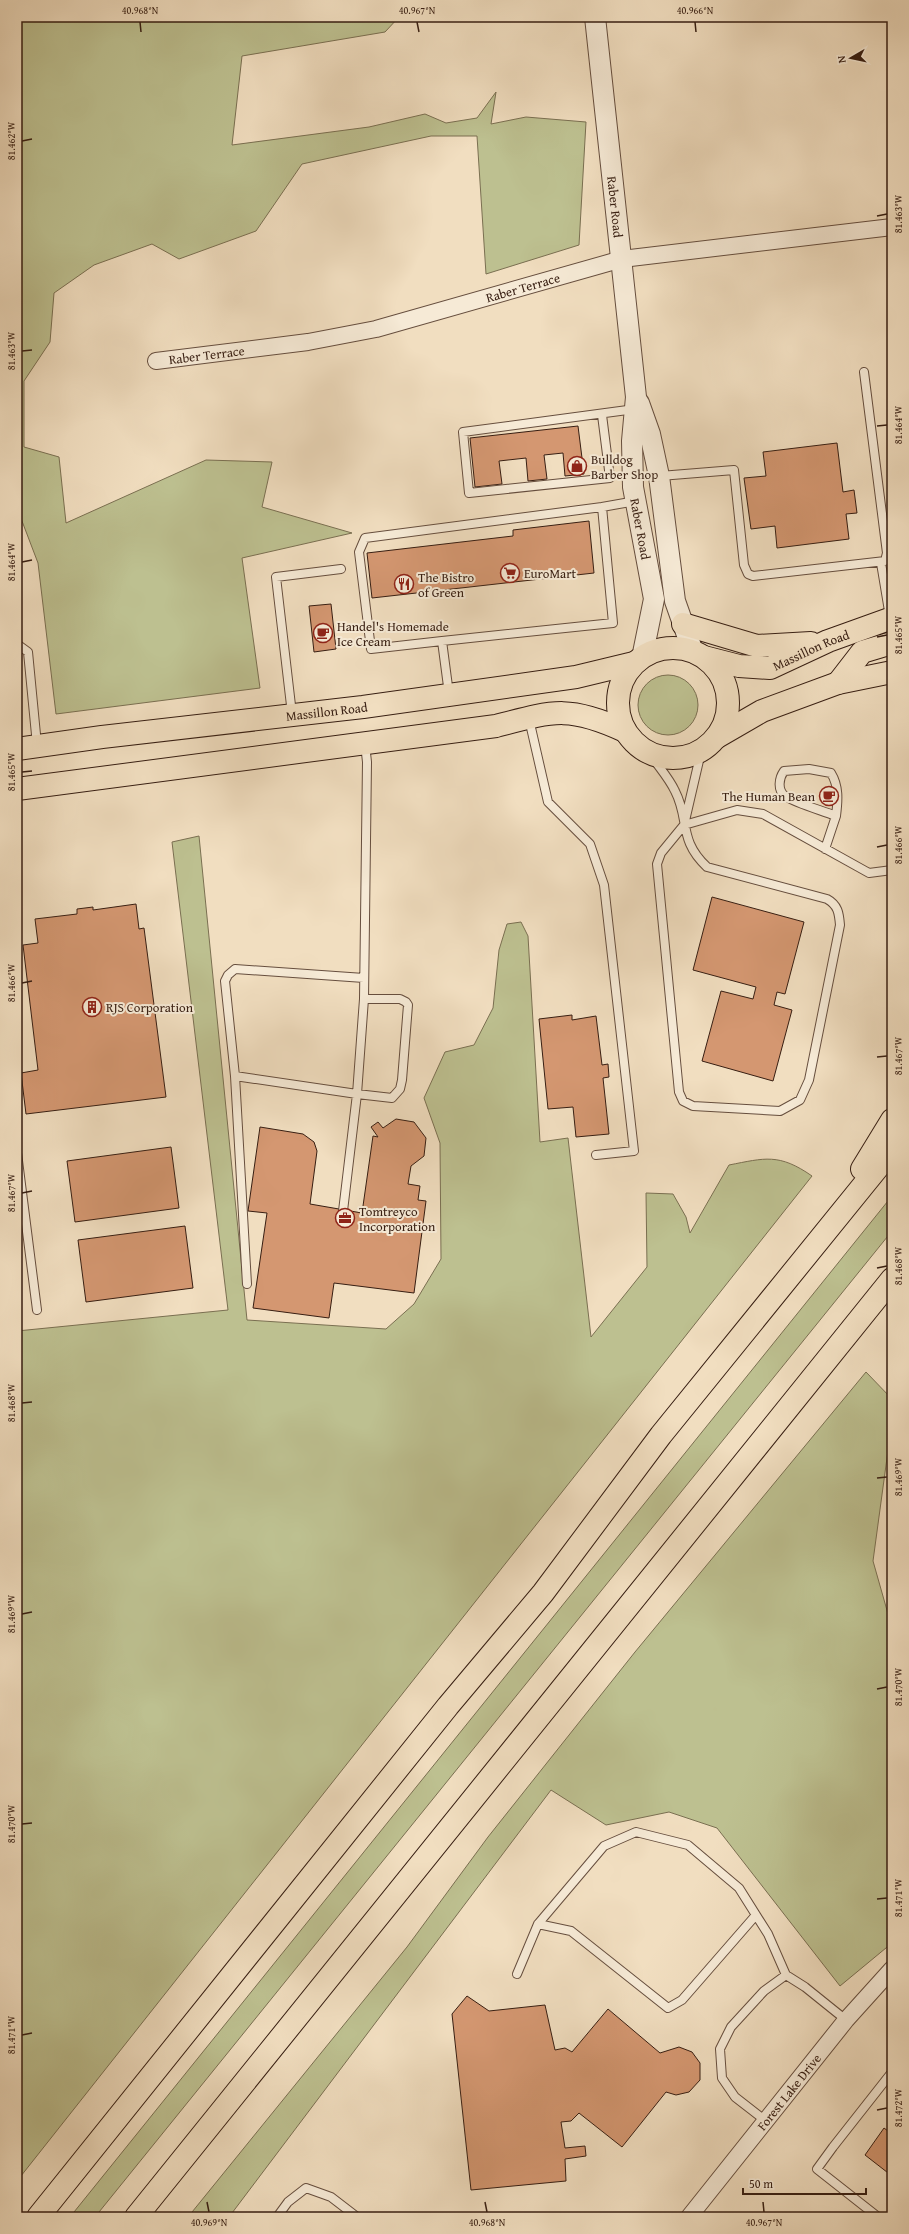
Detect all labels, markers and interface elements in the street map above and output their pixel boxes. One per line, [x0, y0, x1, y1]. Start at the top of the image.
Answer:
text: 40.968°N [122, 3, 159, 18]
text: 40.967°N [399, 3, 436, 18]
text: 40.966°N [677, 3, 714, 18]
north arrow [831, 38, 871, 78]
text: N [833, 54, 850, 64]
text: 81.462°W [4, 121, 19, 160]
street label: Raber Road [602, 175, 628, 239]
text: 81.463°W [891, 194, 906, 233]
street label: Raber Terrace [484, 268, 562, 307]
text: 81.463°W [4, 331, 19, 370]
street label: Raber Terrace [168, 341, 246, 369]
text: 81.464°W [891, 405, 906, 444]
place label: Bulldog Barber Shop [591, 450, 658, 484]
shop icon: Bulldog Barber Shop [566, 455, 588, 477]
street label: Raber Road [625, 497, 655, 561]
text: 81.464°W [4, 542, 19, 581]
supermarket icon: EuroMart [499, 562, 521, 584]
place label: EuroMart [524, 564, 577, 583]
place label: The Bistro of Green [418, 568, 474, 602]
restaurant icon: The Bistro of Green [393, 573, 415, 595]
text: 81.465°W [891, 615, 906, 654]
place label: Handel's Homemade Ice Cream [337, 617, 449, 651]
cafe icon: Handel's Homemade Ice Cream [312, 622, 334, 644]
street label: Massillon Road [770, 625, 852, 676]
street label: Massillon Road [285, 697, 369, 726]
text: 81.465°W [4, 752, 19, 791]
cafe icon: The Human Bean [818, 785, 840, 807]
place label: The Human Bean [722, 787, 816, 806]
text: 81.466°W [891, 825, 906, 864]
text: 81.466°W [4, 963, 19, 1002]
building icon: RJS Corporation [81, 996, 103, 1018]
place label: RJS Corporation [106, 998, 194, 1017]
text: 81.467°W [891, 1036, 906, 1075]
text: 81.467°W [4, 1173, 19, 1212]
place label: Tomtreyco Incorporation [359, 1202, 436, 1236]
office icon: Tomtreyco Incorporation [334, 1207, 356, 1229]
text: 81.468°W [891, 1246, 906, 1285]
text: 81.468°W [4, 1383, 19, 1422]
text: 81.469°W [891, 1457, 906, 1496]
text: 81.469°W [4, 1594, 19, 1633]
text: 81.470°W [891, 1667, 906, 1706]
text: 81.470°W [4, 1804, 19, 1843]
text: 81.471°W [891, 1878, 906, 1917]
text: 81.471°W [4, 2015, 19, 2054]
street label: Forest Lake Drive [753, 2050, 826, 2135]
text: 81.472°W [891, 2088, 906, 2127]
scale bar [743, 2170, 866, 2196]
text: 50 m [749, 2175, 773, 2192]
text: 40.969°N [191, 2215, 228, 2230]
text: 40.968°N [469, 2215, 506, 2230]
text: 40.967°N [746, 2215, 783, 2230]

